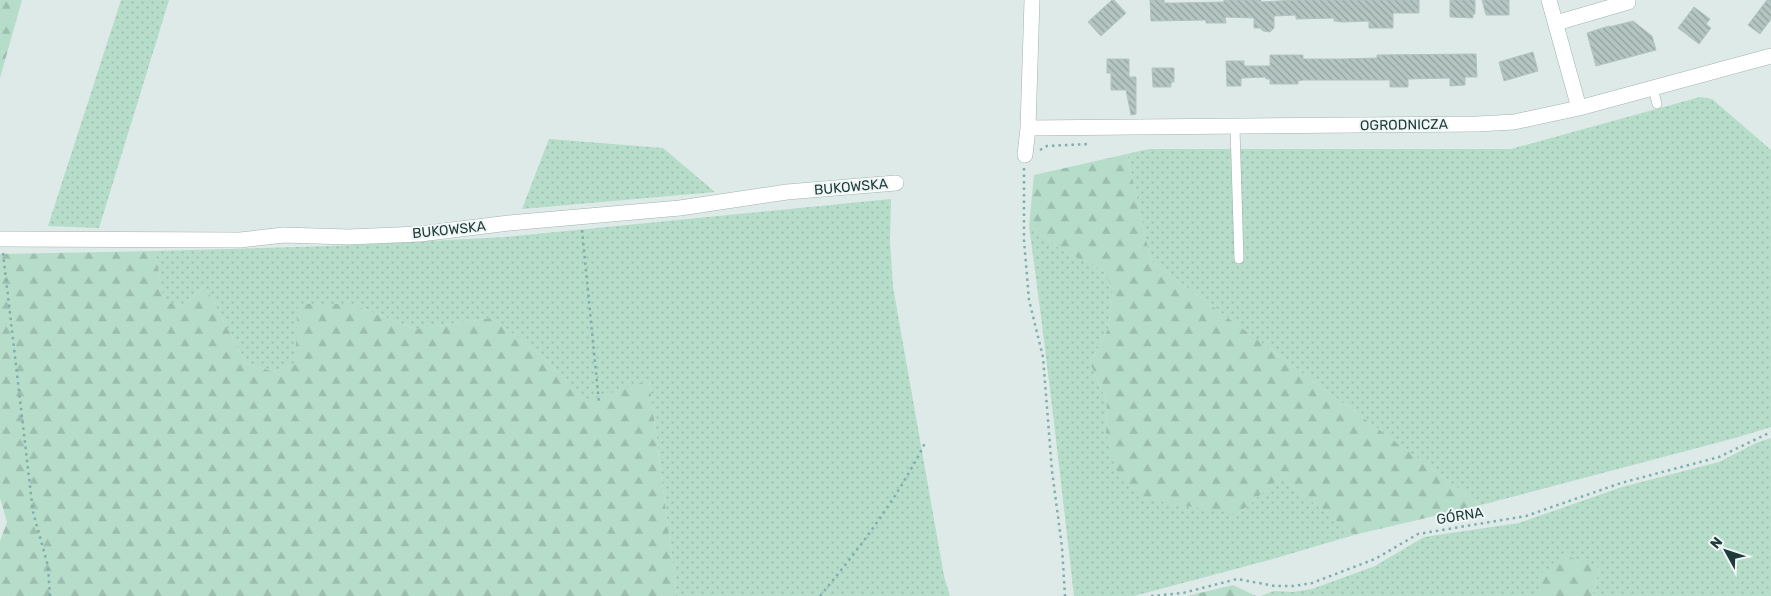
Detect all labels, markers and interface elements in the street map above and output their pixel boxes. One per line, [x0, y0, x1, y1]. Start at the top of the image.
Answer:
street label: OGRODNICZA [1360, 116, 1449, 134]
street label: BUKOWSKA [813, 175, 889, 199]
street label: BUKOWSKA [411, 218, 487, 242]
street label: GÓRNA [1435, 503, 1485, 528]
north arrow [1701, 526, 1751, 576]
text: N [1707, 534, 1726, 552]

